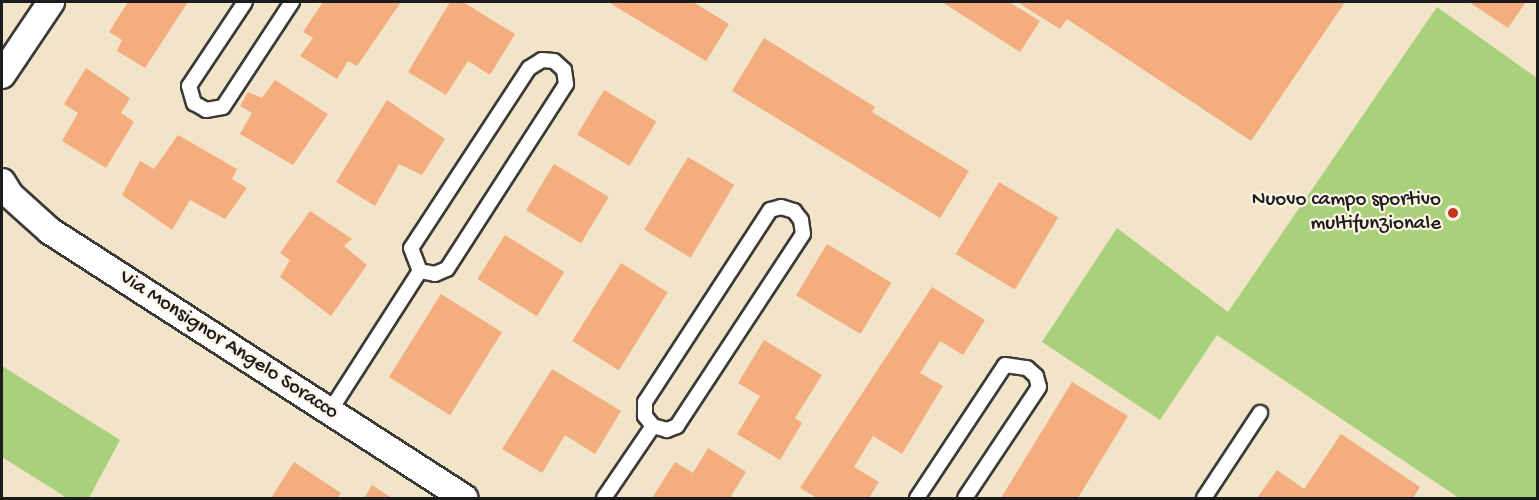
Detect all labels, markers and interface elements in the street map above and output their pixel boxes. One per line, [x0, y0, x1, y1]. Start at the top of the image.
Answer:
place label: Nuovo campo sportivo multifunzionale [1252, 188, 1441, 238]
marker: Nuovo campo sportivo multifunzionale [1446, 206, 1460, 220]
street label: Via Monsignor Angelo Soracco [114, 266, 342, 426]

